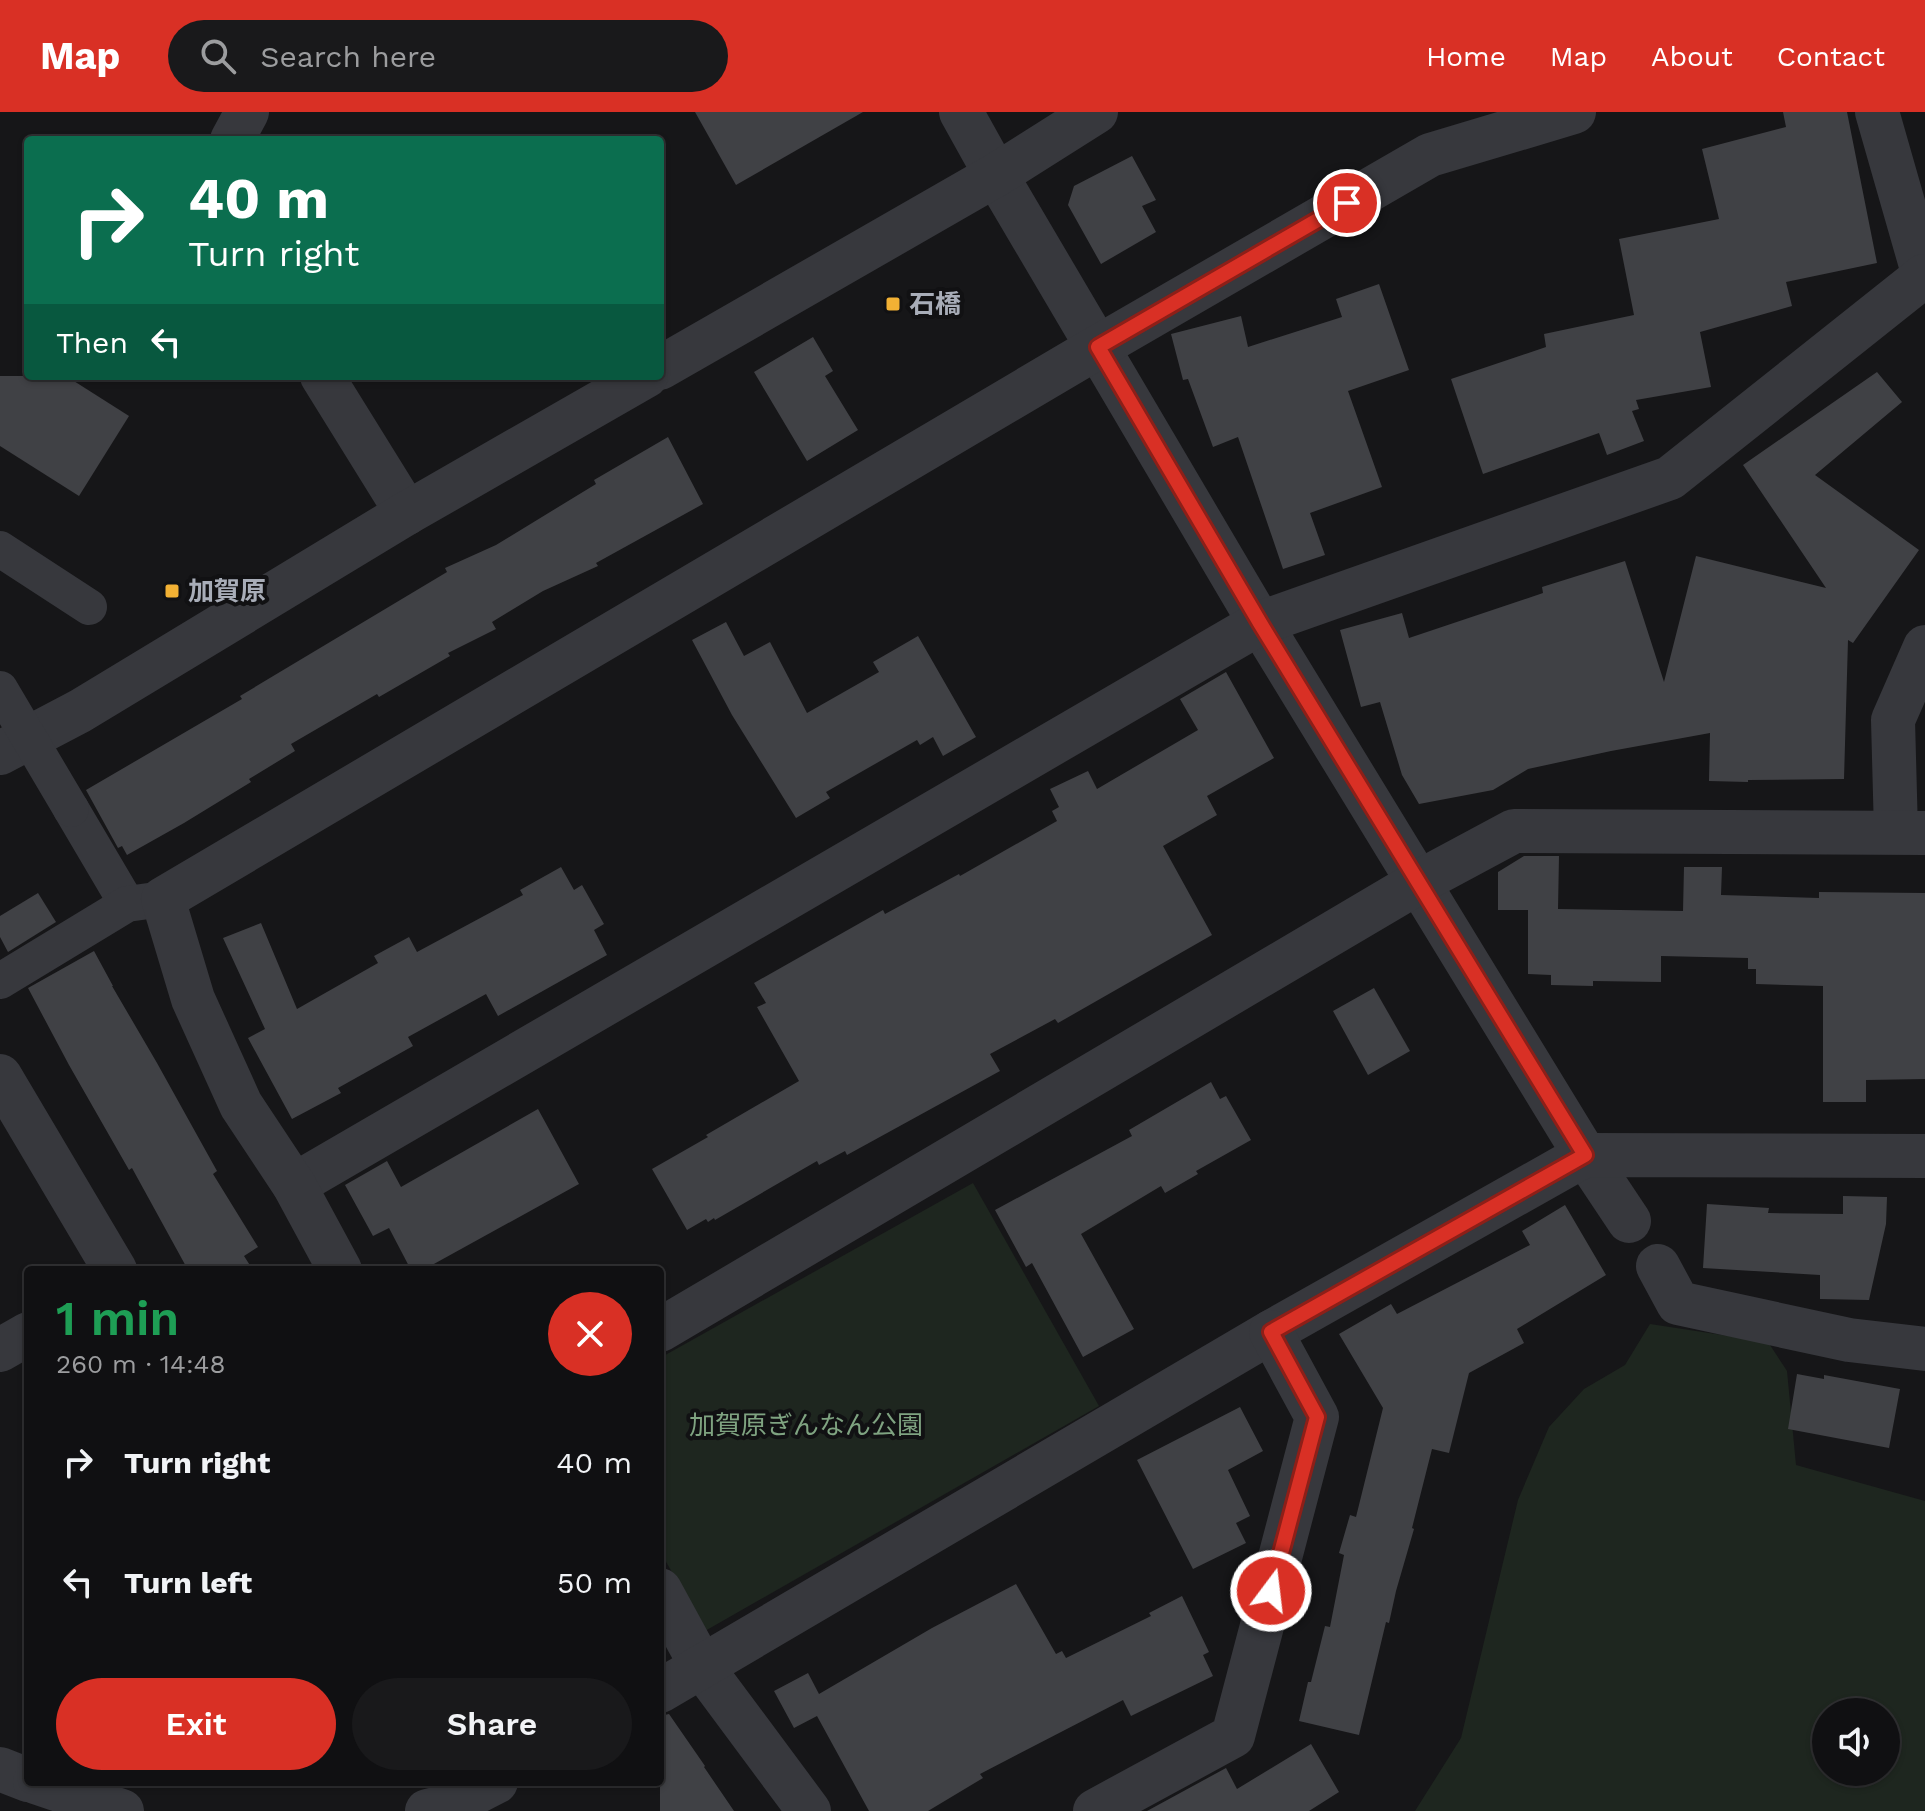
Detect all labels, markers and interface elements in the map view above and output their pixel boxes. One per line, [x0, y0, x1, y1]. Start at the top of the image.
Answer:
search box [168, 20, 728, 92]
text: Map [40, 34, 120, 78]
icon: search [196, 34, 240, 78]
text: Search here [260, 39, 436, 74]
text: Home [1426, 40, 1506, 73]
text: Map [1550, 40, 1607, 73]
text: About [1651, 40, 1733, 73]
text: Contact [1777, 40, 1885, 73]
text: 40 m [188, 166, 329, 232]
icon: right [56, 168, 160, 272]
pin [1313, 169, 1381, 237]
icon: arrive [1325, 181, 1369, 225]
text: Turn right [188, 233, 359, 275]
place label: 石橋 [909, 289, 961, 319]
marker: 石橋 [884, 295, 902, 313]
icon: left [144, 320, 188, 364]
text: Then [56, 325, 128, 360]
place label: 加賀原 [188, 576, 266, 606]
marker: 加賀原 [163, 582, 181, 600]
text: 1 min [56, 1290, 179, 1347]
button: close [548, 1292, 632, 1376]
text: 260 m · 14:48 [56, 1349, 226, 1379]
park label: 加賀原ぎんなん公園 [689, 1410, 923, 1440]
icon: right [56, 1440, 100, 1484]
text: Turn right [124, 1445, 270, 1480]
text: 40 m [556, 1445, 632, 1480]
position arrow [1229, 1549, 1313, 1633]
icon: left [56, 1560, 100, 1604]
text: Turn left [124, 1565, 252, 1600]
text: 50 m [557, 1565, 632, 1600]
button: Exit [56, 1678, 336, 1770]
button: Share [352, 1678, 632, 1770]
map controls [1812, 1698, 1900, 1786]
button: sound [1812, 1698, 1900, 1786]

